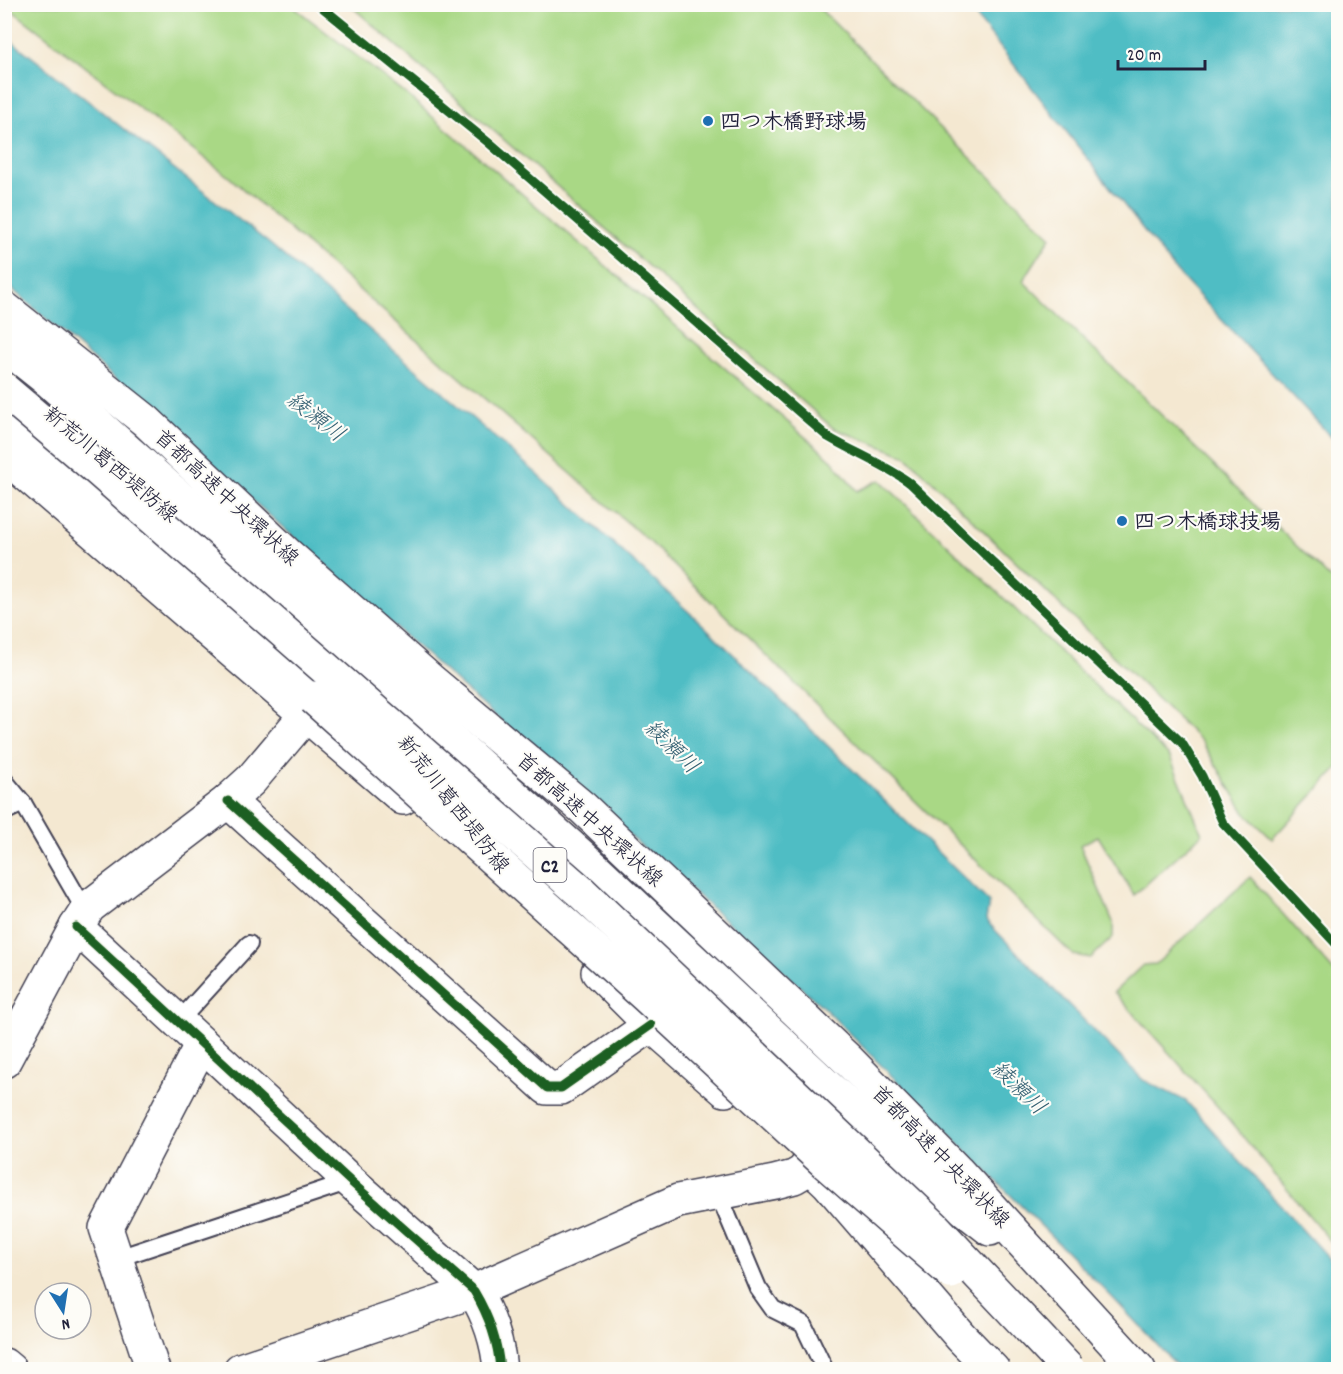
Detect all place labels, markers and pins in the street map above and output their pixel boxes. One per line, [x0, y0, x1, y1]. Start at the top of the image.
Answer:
place label: 四つ木橋野球場 [720, 109, 867, 139]
marker: 四つ木橋野球場 [701, 114, 715, 128]
place label: 四つ木橋球技場 [1134, 509, 1281, 539]
marker: 四つ木橋球技場 [1115, 514, 1129, 528]

